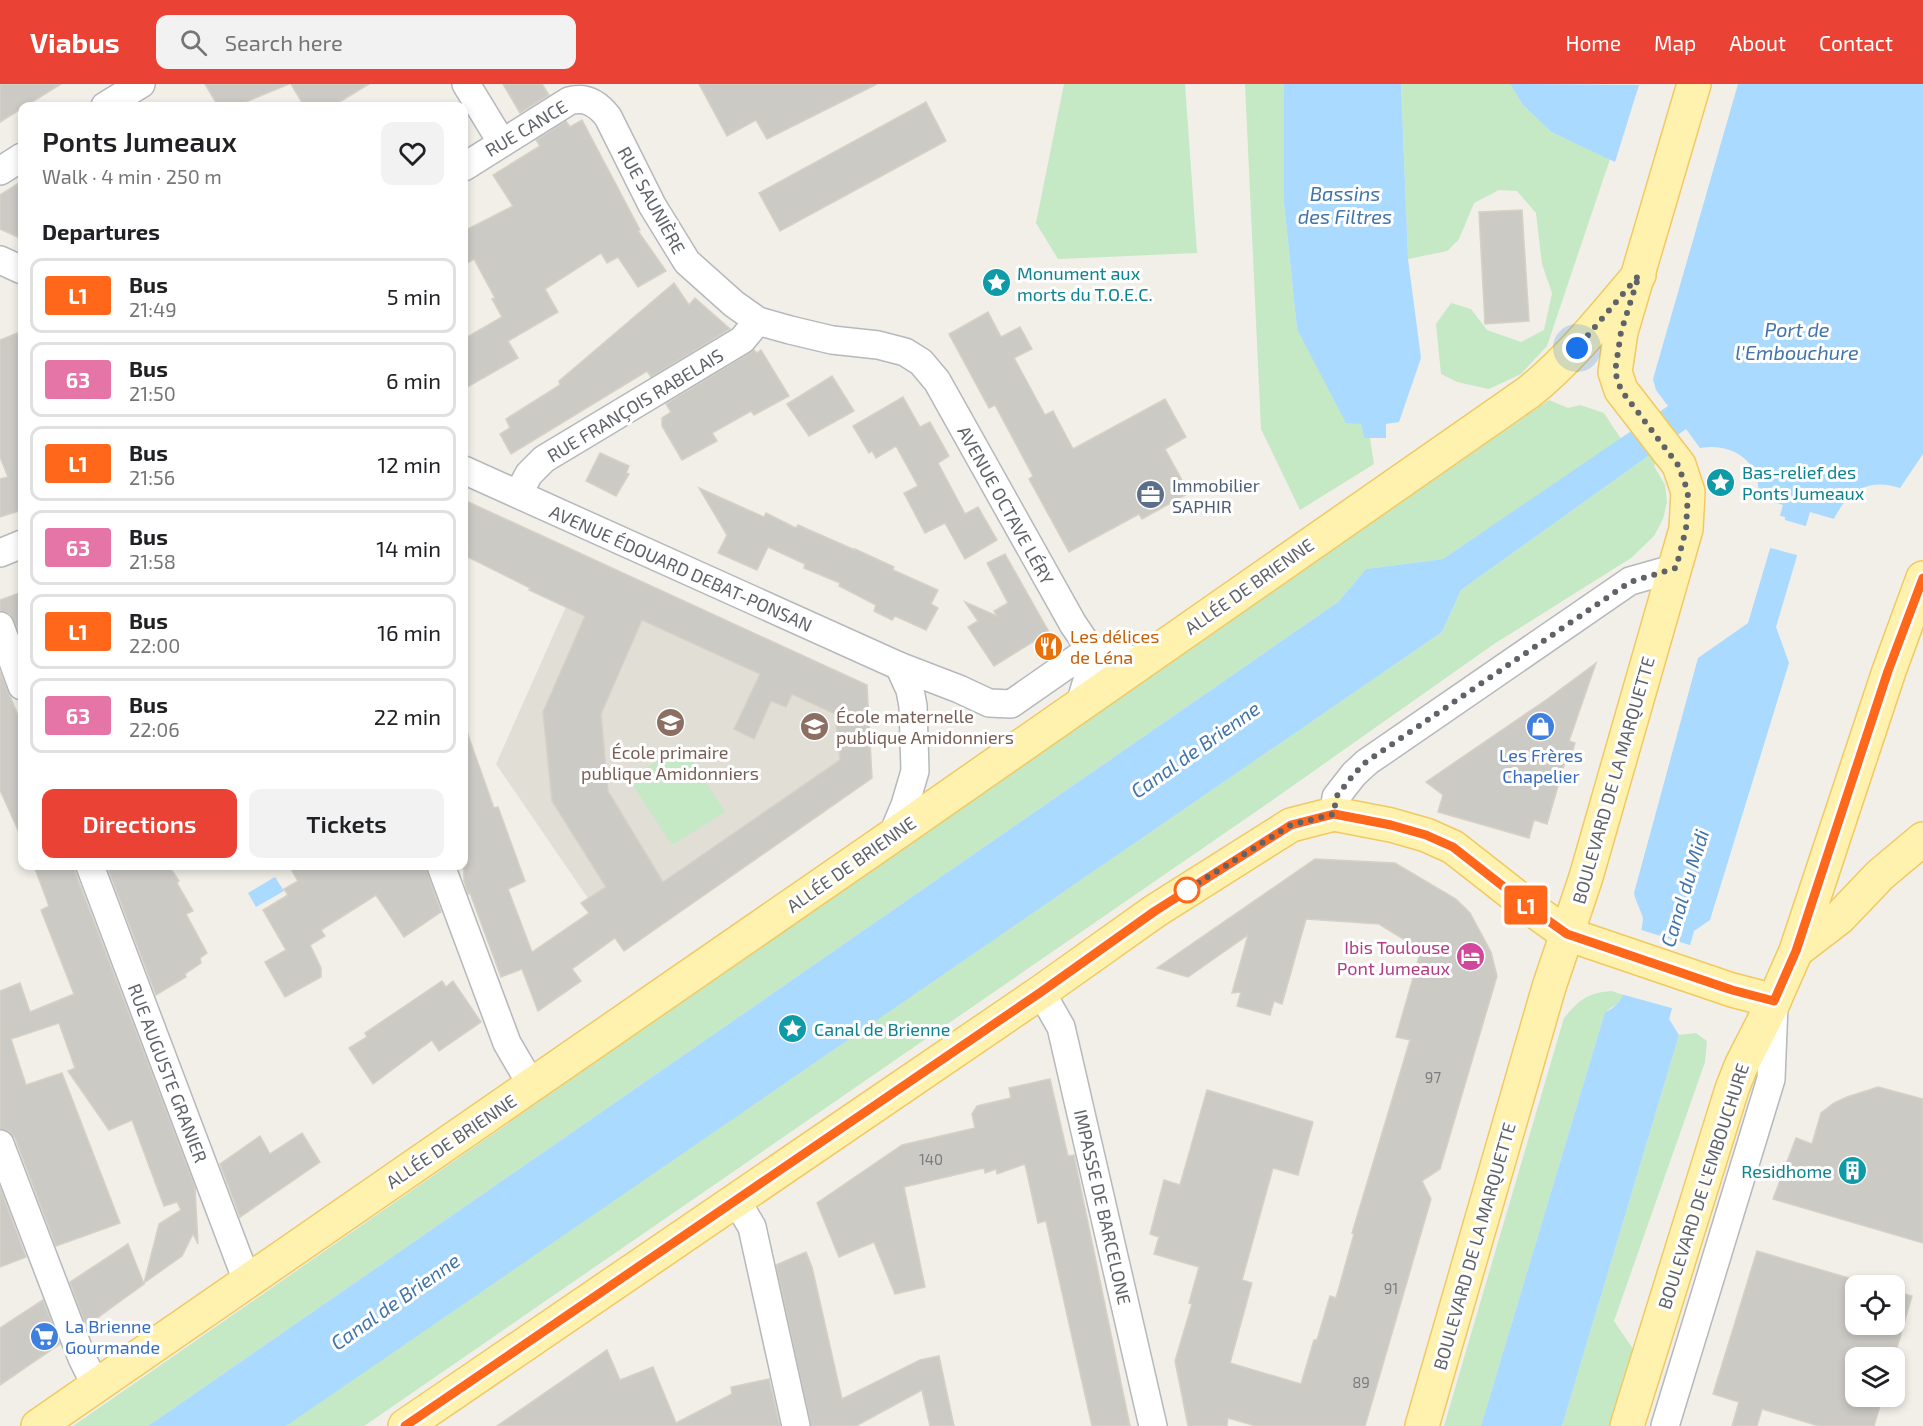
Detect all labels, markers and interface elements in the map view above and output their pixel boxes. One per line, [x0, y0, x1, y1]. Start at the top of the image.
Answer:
search box [156, 15, 576, 69]
text: Viabus [30, 25, 120, 59]
icon: search [177, 26, 210, 59]
text: Search here [225, 29, 343, 55]
text: Home [1565, 30, 1621, 55]
text: Map [1654, 30, 1696, 55]
text: About [1729, 30, 1786, 55]
text: Contact [1819, 30, 1893, 55]
street label: RUE CANCE [481, 95, 571, 161]
button: heart [381, 122, 444, 185]
text: Ponts Jumeaux [42, 124, 237, 158]
street label: RUE SAUNIÈRE [614, 143, 690, 257]
text: Walk · 4 min · 250 m [42, 164, 222, 188]
water label: Bassins des Filtres [1298, 181, 1392, 228]
text: Departures [42, 218, 160, 244]
place label: Monument aux morts du T.O.E.C. [1017, 262, 1153, 305]
place icon: Monument aux morts du T.O.E.C. [980, 267, 1012, 299]
text: Bus [129, 271, 168, 297]
text: L1 [68, 283, 88, 308]
text: 5 min [387, 283, 441, 309]
text: 21:49 [129, 297, 177, 321]
water label: Port de l'Embouchure [1735, 317, 1859, 364]
your location [1562, 333, 1592, 363]
street label: RUE FRANÇOIS RABELAIS [543, 344, 728, 467]
text: Bus [129, 355, 168, 381]
text: 63 [66, 367, 90, 392]
text: 6 min [386, 367, 441, 393]
text: 21:50 [129, 381, 176, 405]
street label: AVENUE OCTAVE LÉRY [953, 422, 1059, 589]
text: Bus [129, 439, 168, 465]
text: L1 [68, 451, 88, 476]
text: 12 min [377, 451, 441, 477]
place label: Bas-relief des Ponts Jumeaux [1742, 461, 1865, 504]
text: 21:56 [129, 465, 175, 489]
place icon: Bas-relief des Ponts Jumeaux [1705, 466, 1737, 498]
place label: Immobilier SAPHIR [1172, 474, 1260, 517]
office icon: Immobilier SAPHIR [1135, 479, 1167, 511]
street label: AVENUE ÉDOUARD DEBAT-PONSAN [546, 500, 816, 636]
text: Bus [129, 523, 168, 549]
street label: ALLÉE DE BRIENNE [1180, 533, 1318, 639]
text: 63 [66, 535, 90, 560]
text: 14 min [376, 535, 441, 561]
text: 21:58 [129, 549, 176, 573]
text: Bus [129, 607, 168, 633]
text: L1 [68, 619, 88, 644]
text: 16 min [377, 619, 441, 645]
place label: Les délices de Léna [1070, 625, 1159, 668]
restaurant icon: Les délices de Léna [1033, 630, 1065, 662]
text: 22:00 [129, 633, 180, 657]
street label: BOULEVARD DE LA MARQUETTE [1567, 654, 1659, 906]
text: Bus [129, 691, 168, 717]
water label: Canal de Brienne [1126, 695, 1264, 802]
text: 63 [66, 703, 90, 728]
text: 22 min [374, 703, 441, 729]
place label: École maternelle publique Amidonniers [836, 705, 1014, 748]
school or university icon: École primaire publique Amidonniers [654, 707, 686, 739]
school or university icon: École maternelle publique Amidonniers [799, 710, 831, 742]
shop icon: Les Frères Chapelier [1525, 710, 1557, 742]
text: 22:06 [129, 717, 180, 741]
place label: École primaire publique Amidonniers [581, 741, 759, 784]
place label: Les Frères Chapelier [1499, 744, 1583, 787]
button: Directions [42, 789, 237, 858]
button: Tickets [249, 789, 444, 858]
street label: ALLÉE DE BRIENNE [782, 811, 920, 917]
water label: Canal du Midi [1655, 826, 1713, 950]
unlabelled marker [1174, 877, 1200, 903]
line badge: L1 [1499, 886, 1553, 924]
text: L1 [1516, 893, 1536, 918]
place label: Ibis Toulouse Pont Jumeaux [1337, 936, 1450, 979]
hotel icon: Ibis Toulouse Pont Jumeaux [1455, 941, 1487, 973]
street label: RUE AUGUSTE GRANIER [124, 980, 212, 1166]
place icon: Canal de Brienne [777, 1013, 809, 1045]
place label: Canal de Brienne [814, 1018, 950, 1040]
street label: BOULEVARD DE L'EMBOUCHURE [1653, 1060, 1753, 1312]
house number: 97 [1425, 1068, 1441, 1086]
street label: ALLÉE DE BRIENNE [382, 1089, 520, 1193]
street label: IMPASSE DE BARCELONE [1070, 1107, 1136, 1307]
street label: BOULEVARD DE LA MARQUETTE [1428, 1120, 1520, 1372]
house number: 140 [919, 1150, 943, 1168]
building icon: Residhome [1837, 1155, 1869, 1187]
place label: Residhome [1741, 1160, 1832, 1182]
water label: Canal de Brienne [326, 1247, 464, 1354]
map controls [1845, 1275, 1905, 1407]
button: locate [1845, 1275, 1905, 1335]
house number: 91 [1384, 1279, 1398, 1297]
place label: La Brienne Gourmande [65, 1315, 160, 1358]
supermarket icon: La Brienne Gourmande [28, 1320, 60, 1352]
button: layers [1845, 1347, 1905, 1407]
house number: 89 [1352, 1373, 1370, 1391]

